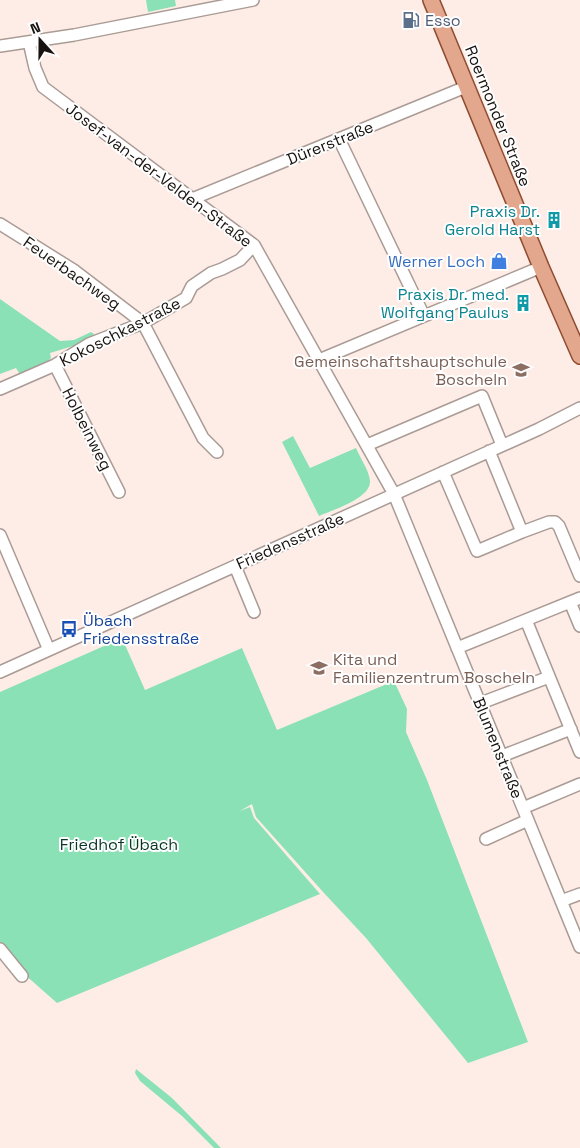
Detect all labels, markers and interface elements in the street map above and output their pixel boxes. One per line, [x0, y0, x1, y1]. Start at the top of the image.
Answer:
fuel station icon: Esso [401, 10, 421, 30]
place label: Esso [425, 10, 461, 31]
north arrow [15, 15, 65, 65]
text: N [28, 18, 43, 38]
street label: Roermonder Straße [460, 42, 536, 190]
street label: Josef-van-der-Velden-Straße [62, 98, 256, 252]
street label: Dürerstraße [284, 116, 376, 170]
place label: Praxis Dr. Gerold Harst [445, 201, 540, 240]
building icon: Praxis Dr. Gerold Harst [544, 210, 564, 230]
street label: Feuerbachweg [19, 232, 125, 314]
place label: Werner Loch [388, 251, 485, 272]
shop icon: Werner Loch [489, 251, 509, 271]
place label: Praxis Dr. med. Wolfgang Paulus [381, 284, 509, 323]
street label: Kokoschkastraße [56, 292, 184, 372]
building icon: Praxis Dr. med. Wolfgang Paulus [513, 293, 533, 313]
place label: Gemeinschaftshauptschule Boscheln [294, 351, 507, 390]
school or university icon: Gemeinschaftshauptschule Boscheln [511, 360, 531, 380]
street label: Holbeinweg [57, 384, 117, 474]
street label: Friedensstraße [233, 508, 347, 574]
place label: Übach Friedensstraße [83, 610, 199, 649]
bus stop icon: Übach Friedensstraße [59, 619, 79, 639]
place label: Kita und Familienzentrum Boscheln [333, 649, 535, 688]
school or university icon: Kita und Familienzentrum Boscheln [309, 658, 329, 678]
street label: Blumenstraße [468, 694, 528, 802]
park label: Friedhof Übach [60, 834, 178, 855]

